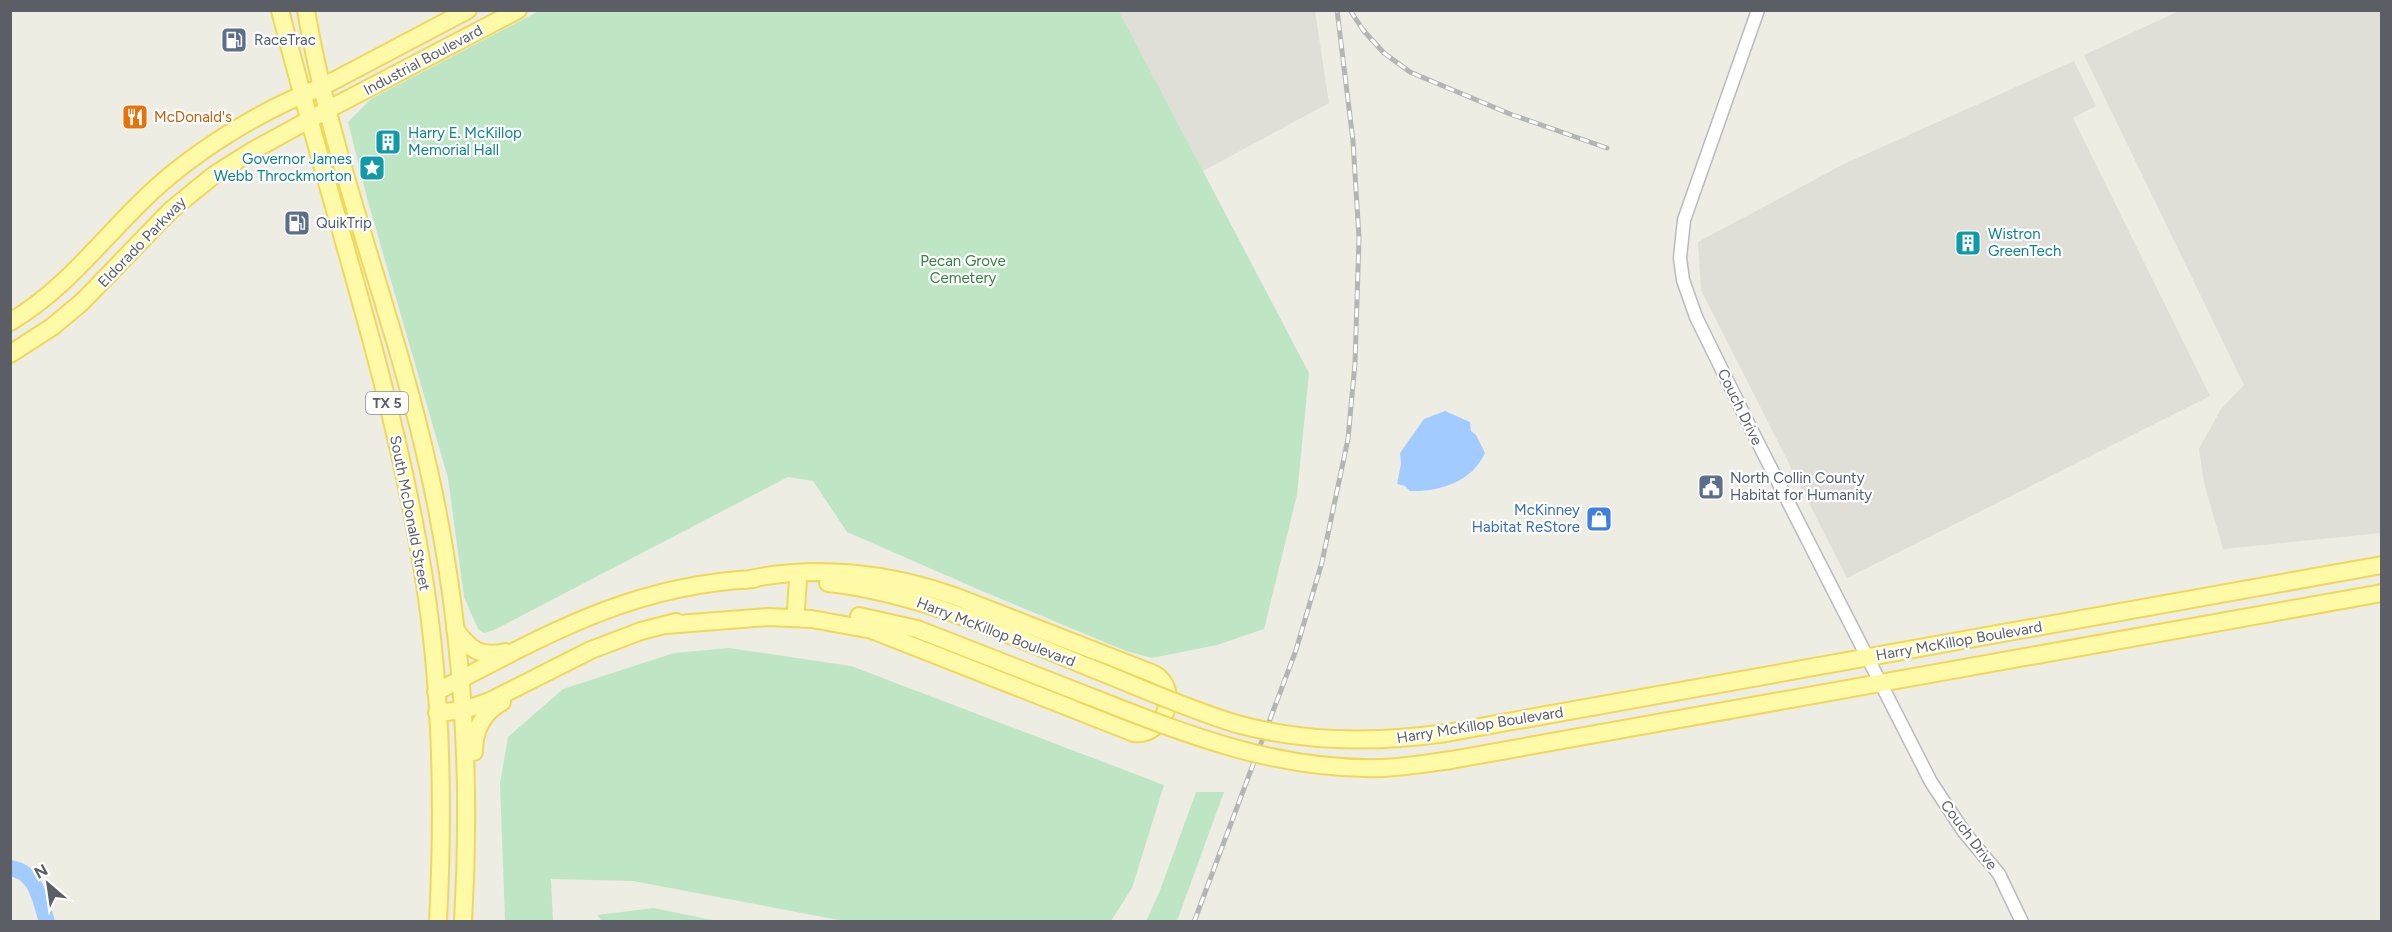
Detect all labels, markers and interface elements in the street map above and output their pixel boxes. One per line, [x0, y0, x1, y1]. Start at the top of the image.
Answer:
street label: Industrial Boulevard [360, 21, 486, 99]
fuel station icon: RaceTrac [219, 25, 249, 55]
place label: RaceTrac [254, 31, 316, 49]
restaurant icon: McDonald's [120, 102, 150, 132]
place label: McDonald's [154, 108, 232, 126]
place label: Harry E. McKillop Memorial Hall [408, 124, 522, 159]
building icon: Harry E. McKillop Memorial Hall [373, 127, 403, 157]
place label: Governor James Webb Throckmorton [214, 150, 352, 185]
place icon: Governor James Webb Throckmorton [357, 153, 387, 183]
street label: Eldorado Parkway [94, 193, 190, 291]
fuel station icon: QuikTrip [282, 208, 312, 238]
place label: QuikTrip [316, 214, 372, 232]
place label: Wistron GreenTech [1988, 225, 2061, 260]
building icon: Wistron GreenTech [1953, 228, 1983, 258]
park label: Pecan Grove Cemetery [920, 252, 1006, 287]
street label: Couch Drive [1714, 366, 1766, 448]
road number: TX 5 [366, 392, 408, 414]
street label: South McDonald Street [386, 434, 434, 592]
place label: North Collin County Habitat for Humanity [1730, 469, 1872, 504]
public building icon: North Collin County Habitat for Humanity [1696, 472, 1726, 502]
place label: McKinney Habitat ReStore [1472, 501, 1580, 536]
shop icon: McKinney Habitat ReStore [1584, 504, 1614, 534]
street label: Harry McKillop Boulevard [914, 593, 1078, 671]
street label: Harry McKillop Boulevard [1874, 617, 2044, 665]
street label: Harry McKillop Boulevard [1395, 703, 1565, 747]
street label: Couch Drive [1937, 797, 2001, 873]
north arrow [18, 854, 78, 914]
text: N [31, 860, 51, 883]

